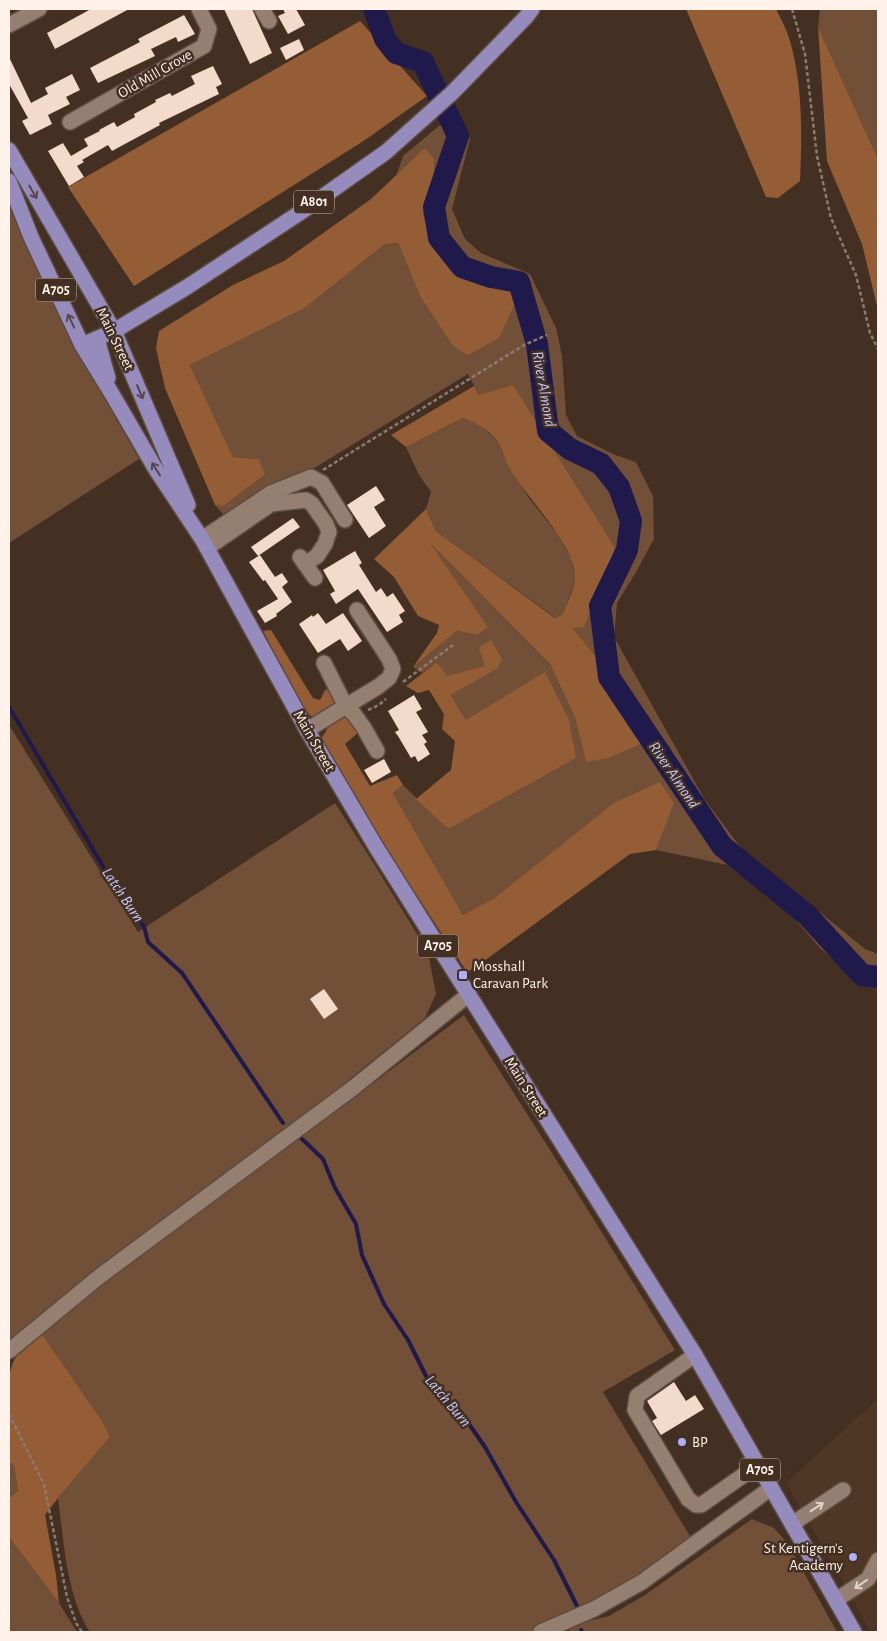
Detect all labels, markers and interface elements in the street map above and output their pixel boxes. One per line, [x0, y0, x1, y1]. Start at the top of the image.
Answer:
street label: Old Mill Grove [115, 47, 195, 101]
one-way arrow [29, 185, 39, 199]
road number: A801 [294, 190, 334, 213]
road number: A705 [36, 278, 76, 302]
street label: Main Street [93, 305, 137, 373]
one-way arrow [65, 314, 75, 329]
water label: River Almond [529, 350, 559, 428]
one-way arrow [135, 384, 145, 399]
one-way arrow [150, 462, 160, 476]
street label: Main Street [291, 708, 338, 774]
water label: River Almond [646, 739, 702, 811]
water label: Latch Burn [99, 865, 147, 925]
road number: A705 [418, 934, 458, 958]
place label: Mosshall Caravan Park [473, 959, 548, 991]
marker: Mosshall Caravan Park [457, 969, 469, 981]
street label: Main Street [502, 1054, 550, 1120]
water label: Latch Burn [422, 1372, 474, 1430]
place label: BP [692, 1435, 708, 1450]
marker: BP [676, 1436, 688, 1448]
road number: A705 [740, 1458, 780, 1482]
one-way arrow [810, 1502, 824, 1512]
place label: St Kentigern's Academy [764, 1541, 844, 1573]
marker: St Kentigern's Academy [847, 1551, 859, 1563]
one-way arrow [854, 1579, 868, 1589]

